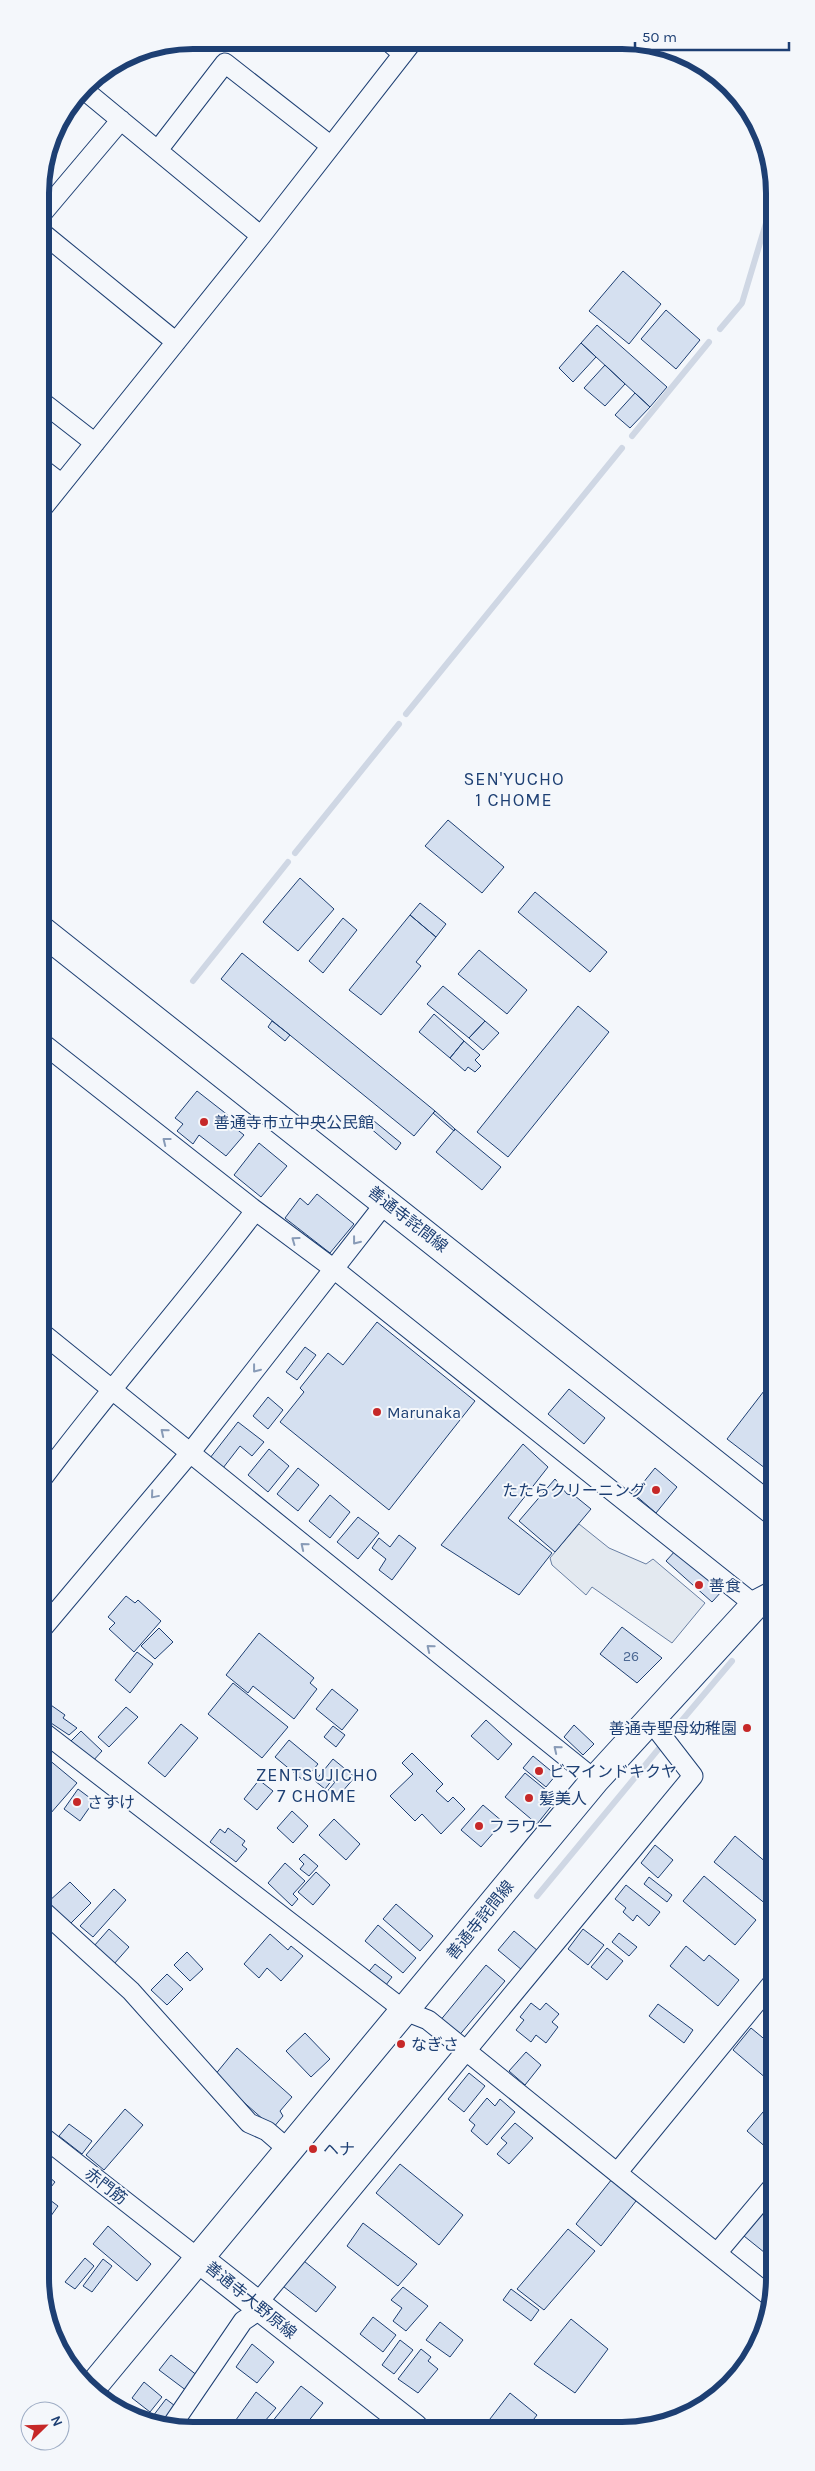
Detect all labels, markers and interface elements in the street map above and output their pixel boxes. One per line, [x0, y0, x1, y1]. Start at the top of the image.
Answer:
scale bar [635, 20, 789, 52]
text: 50 m [642, 28, 677, 46]
district label: SEN'YUCHO 1 CHOME [463, 768, 565, 811]
place label: 善通寺市立中央公民館 [214, 1113, 374, 1132]
marker: 善通寺市立中央公民館 [198, 1116, 210, 1128]
one-way arrow [163, 1137, 172, 1146]
street label: 善通寺詫間線 [364, 1182, 452, 1256]
one-way arrow [354, 1235, 362, 1244]
one-way arrow [291, 1237, 301, 1246]
one-way arrow [253, 1363, 262, 1372]
place label: Marunaka [387, 1403, 461, 1422]
marker: Marunaka [371, 1406, 383, 1418]
one-way arrow [161, 1430, 170, 1438]
place label: たたらクリーニング [502, 1481, 646, 1500]
marker: たたらクリーニング [650, 1484, 662, 1496]
one-way arrow [151, 1490, 160, 1499]
one-way arrow [301, 1543, 310, 1551]
place label: 善食 [709, 1576, 741, 1595]
marker: 善食 [693, 1579, 705, 1591]
one-way arrow [427, 1644, 436, 1653]
house number: 26 [623, 1648, 639, 1665]
place label: 善通寺聖母幼稚園 [609, 1719, 737, 1738]
marker: 善通寺聖母幼稚園 [741, 1722, 753, 1734]
one-way arrow [554, 1747, 563, 1755]
place label: ビマインドキクヤ [549, 1762, 677, 1781]
district label: ZENTSUJICHO 7 CHOME [256, 1764, 378, 1807]
marker: ビマインドキクヤ [533, 1765, 545, 1777]
place label: 髪美人 [539, 1789, 587, 1808]
marker: 髪美人 [523, 1792, 535, 1804]
place label: さすけ [87, 1793, 135, 1812]
marker: さすけ [71, 1796, 83, 1808]
place label: フラワー [489, 1817, 553, 1836]
marker: フラワー [473, 1820, 485, 1832]
street label: 善通寺詫間線 [442, 1877, 518, 1963]
place label: なぎさ [411, 2035, 459, 2054]
marker: なぎさ [395, 2038, 407, 2050]
place label: ヘナ [323, 2140, 355, 2159]
marker: ヘナ [307, 2143, 319, 2155]
street label: 赤門筋 [81, 2164, 131, 2208]
street label: 善通寺大野原線 [201, 2257, 301, 2343]
north arrow [20, 2401, 70, 2451]
text: N [47, 2413, 66, 2429]

